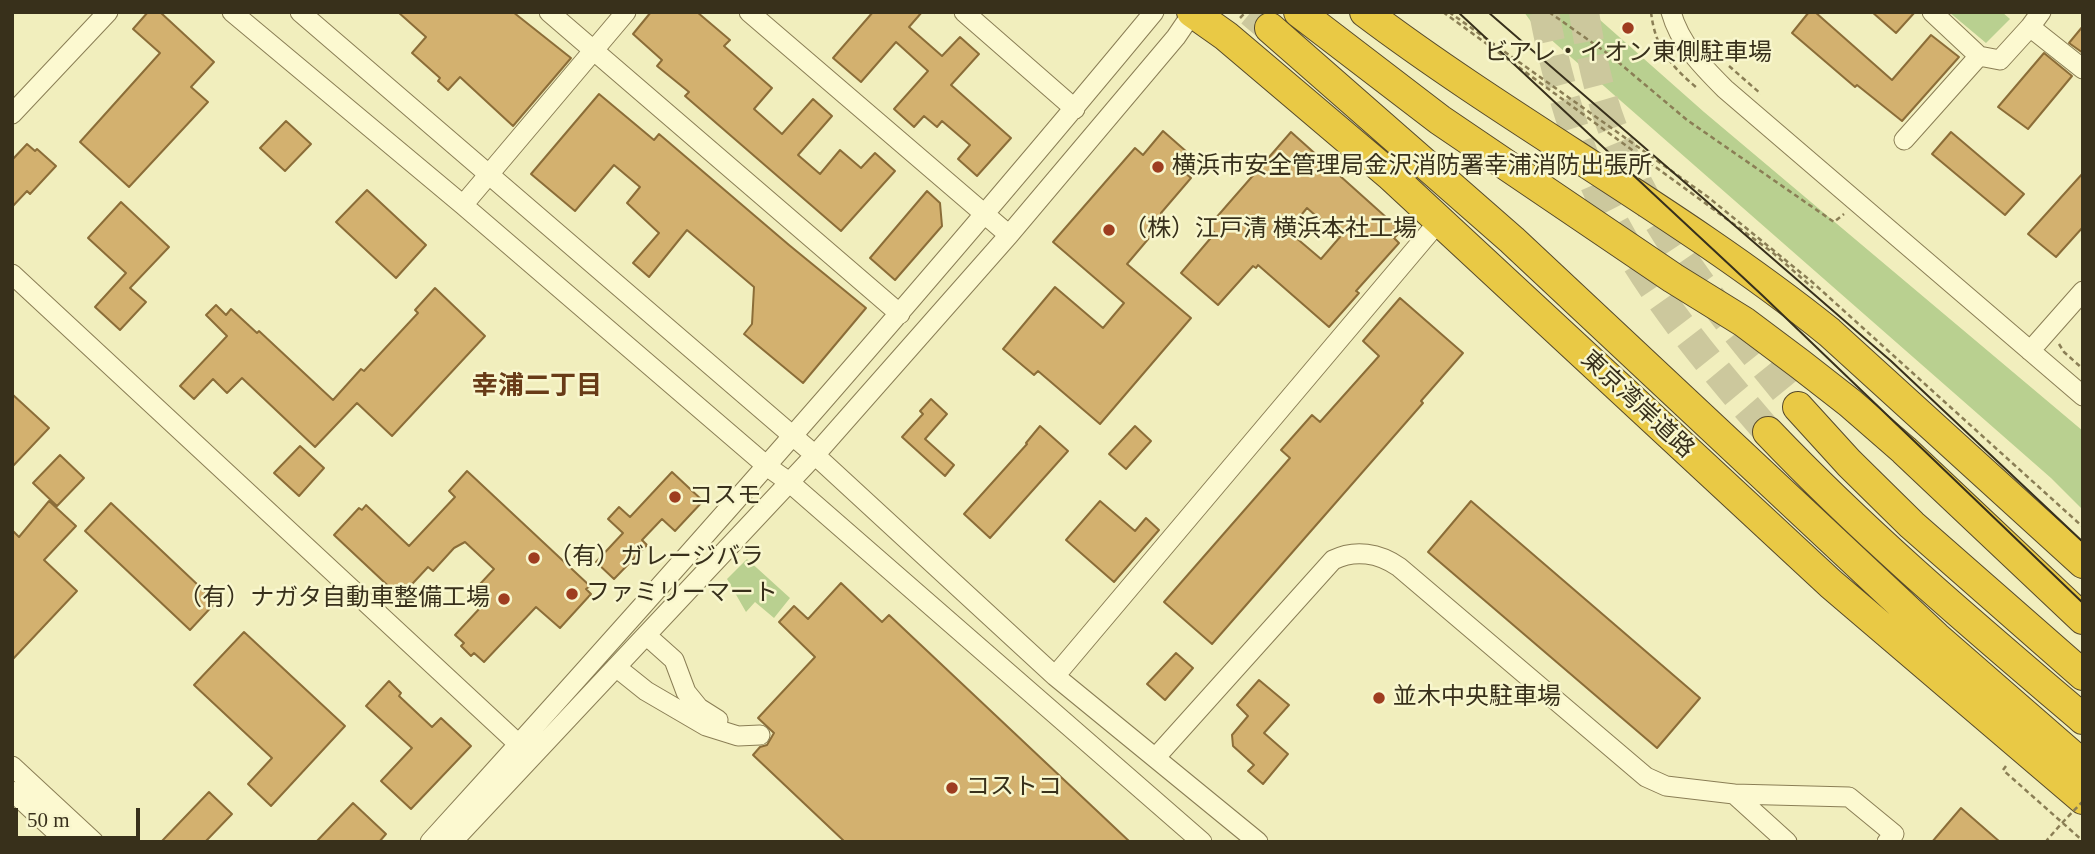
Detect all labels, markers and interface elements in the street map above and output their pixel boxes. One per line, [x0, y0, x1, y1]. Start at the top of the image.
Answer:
marker: ビアレ・イオン東側駐車場 [1620, 20, 1636, 36]
place label: ビアレ・イオン東側駐車場 [1484, 40, 1772, 68]
place label: 横浜市安全管理局金沢消防署幸浦消防出張所 [1172, 153, 1652, 181]
marker: 横浜市安全管理局金沢消防署幸浦消防出張所 [1150, 159, 1166, 175]
place label: （株）江戸清 横浜本社工場 [1123, 216, 1417, 244]
marker: （株）江戸清 横浜本社工場 [1101, 222, 1117, 238]
street label: 東京湾岸道路 [1575, 345, 1699, 465]
district label: 幸浦二丁目 [472, 371, 602, 403]
place label: コスモ [689, 483, 761, 511]
marker: コスモ [667, 489, 683, 505]
place label: （有）ガレージバラ [548, 544, 764, 572]
marker: （有）ガレージバラ [526, 550, 542, 566]
place label: ファミリーマート [586, 580, 778, 608]
place label: （有）ナガタ自動車整備工場 [178, 585, 490, 613]
marker: ファミリーマート [564, 586, 580, 602]
marker: （有）ナガタ自動車整備工場 [496, 591, 512, 607]
place label: 並木中央駐車場 [1393, 684, 1561, 712]
marker: 並木中央駐車場 [1371, 690, 1387, 706]
place label: コストコ [966, 774, 1062, 802]
marker: コストコ [944, 780, 960, 796]
scale bar [18, 794, 144, 838]
text: 50 m [27, 808, 70, 832]

